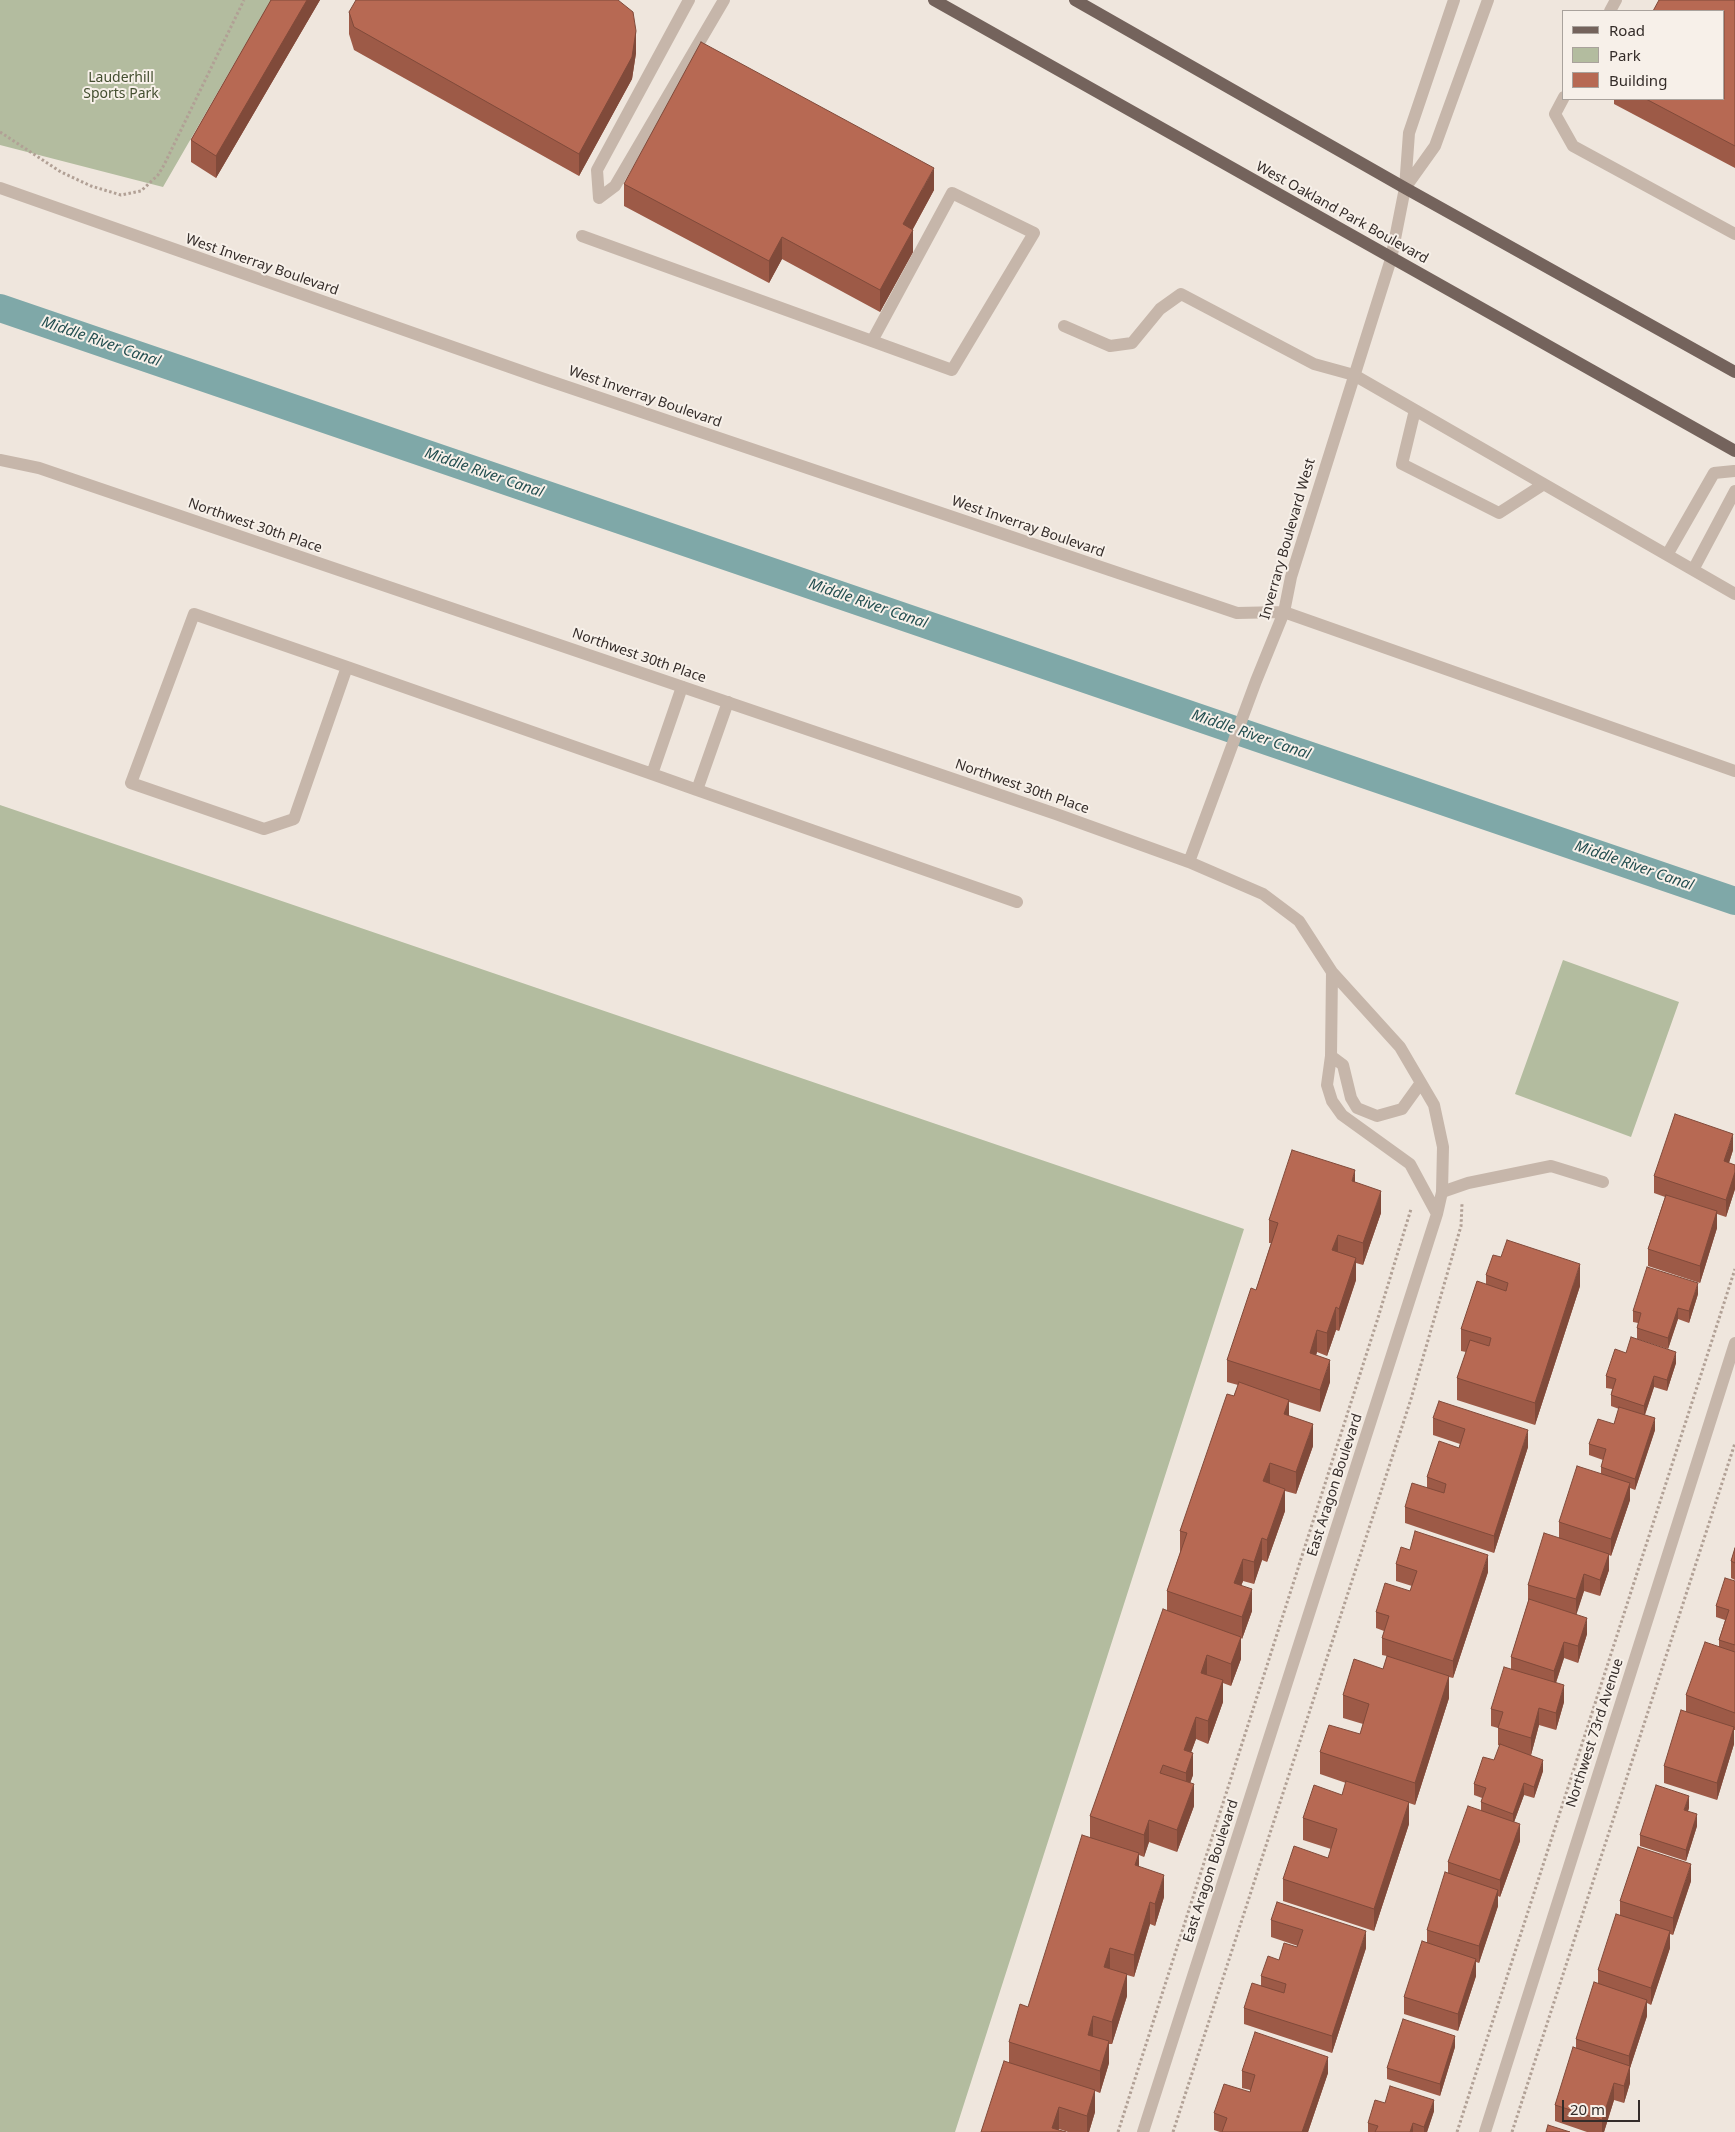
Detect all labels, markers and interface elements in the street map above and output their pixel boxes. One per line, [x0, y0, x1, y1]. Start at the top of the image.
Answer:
legend [1562, 10, 1725, 100]
text: Road [1609, 20, 1645, 40]
text: Park [1609, 45, 1641, 65]
park label: Lauderhill Sports Park [83, 70, 159, 102]
text: Building [1609, 70, 1667, 90]
street label: West Oakland Park Boulevard [1253, 159, 1431, 267]
street label: West Inverray Boulevard [183, 231, 341, 299]
water label: Middle River Canal [39, 313, 163, 371]
street label: West Inverray Boulevard [566, 363, 724, 431]
water label: Middle River Canal [422, 444, 546, 502]
street label: Inverrary Boulevard West [1257, 457, 1319, 621]
street label: West Inverray Boulevard [949, 493, 1107, 561]
street label: Northwest 30th Place [186, 495, 324, 557]
water label: Middle River Canal [806, 575, 930, 633]
street label: Northwest 30th Place [570, 625, 708, 687]
water label: Middle River Canal [1189, 706, 1313, 764]
street label: Northwest 30th Place [953, 756, 1091, 818]
water label: Middle River Canal [1572, 837, 1696, 895]
street label: East Aragon Boulevard [1304, 1411, 1366, 1559]
street label: Northwest 73rd Avenue [1563, 1656, 1627, 1810]
street label: East Aragon Boulevard [1180, 1797, 1242, 1945]
scale bar [1565, 2090, 1642, 2122]
text: 20 m [1570, 2099, 1605, 2119]

